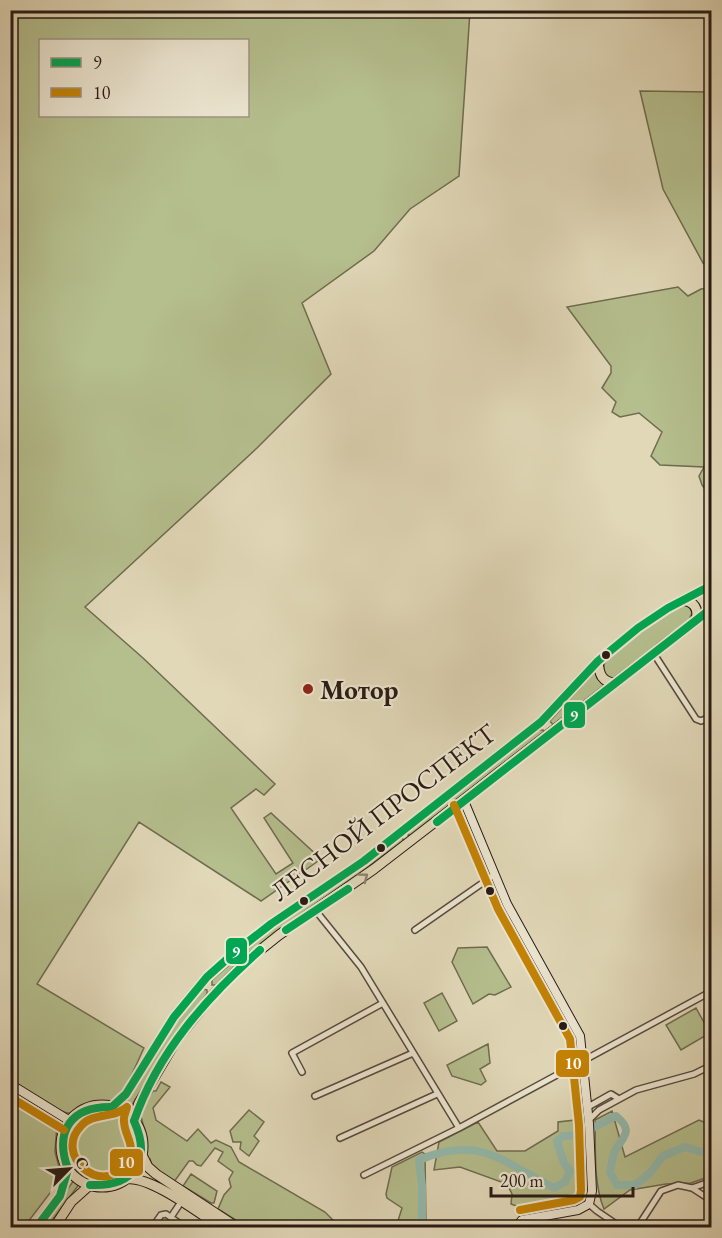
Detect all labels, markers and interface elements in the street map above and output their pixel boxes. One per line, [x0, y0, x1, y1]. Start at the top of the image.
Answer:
legend [39, 39, 249, 117]
text: 9 [93, 51, 102, 74]
text: 10 [93, 81, 111, 104]
unlabelled marker [600, 649, 612, 661]
place label: Мотор [320, 672, 399, 707]
marker: Мотор [301, 682, 315, 696]
line badge: 9 [563, 701, 586, 729]
text: 9 [570, 705, 579, 726]
street label: ЛЕСНОЙ ПРОСПЕКТ [263, 715, 504, 908]
unlabelled marker [375, 842, 387, 854]
one-way arrow [358, 873, 369, 884]
unlabelled marker [484, 885, 496, 897]
unlabelled marker [298, 895, 310, 907]
line badge: 9 [225, 937, 248, 965]
text: 9 [232, 941, 241, 962]
unlabelled marker [557, 1020, 569, 1032]
line badge: 10 [555, 1049, 590, 1078]
text: 10 [565, 1053, 582, 1074]
north arrow [39, 1139, 99, 1199]
line badge: 10 [109, 1148, 144, 1177]
text: 10 [118, 1152, 135, 1173]
text: С [70, 1153, 94, 1172]
scale bar [491, 1160, 634, 1198]
text: 200 m [500, 1169, 544, 1192]

